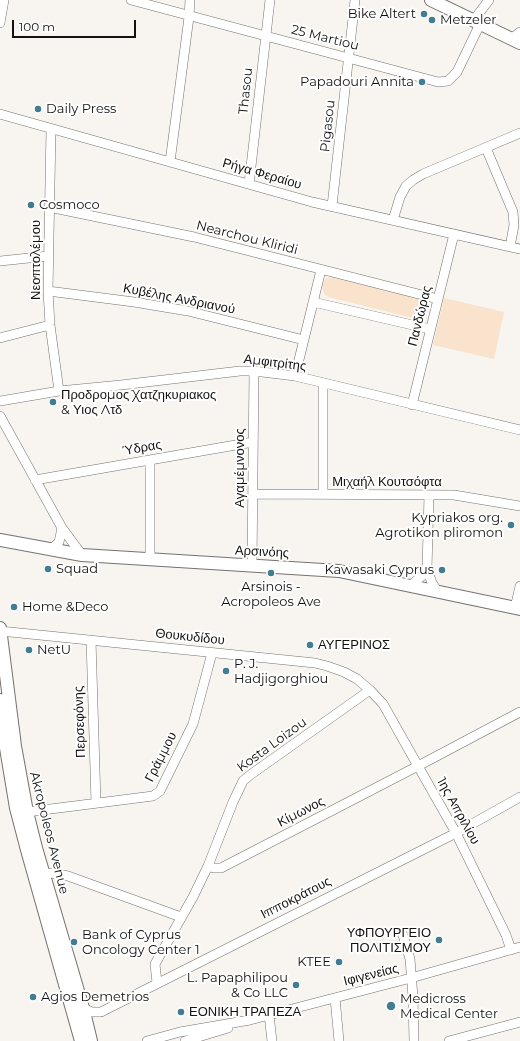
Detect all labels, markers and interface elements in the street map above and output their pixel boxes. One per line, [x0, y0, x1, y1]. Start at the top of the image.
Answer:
place label: Bike Altert [348, 6, 416, 22]
marker: Bike Altert [419, 9, 429, 19]
scale bar [14, 12, 138, 38]
place label: Metzeler [440, 12, 496, 28]
marker: Metzeler [427, 15, 437, 25]
text: 100 m [19, 19, 55, 34]
street label: 25 Martiou [289, 22, 361, 54]
street label: Thasou [236, 67, 256, 115]
place label: Papadouri Annita [300, 74, 414, 90]
marker: Papadouri Annita [417, 77, 427, 87]
street label: Pigasou [317, 99, 339, 153]
place label: Daily Press [46, 101, 116, 117]
marker: Daily Press [33, 104, 43, 114]
street label: Ρήγα Φεραίου [221, 155, 303, 193]
place label: Cosmoco [39, 197, 100, 213]
marker: Cosmoco [26, 200, 36, 210]
street label: Nearchou Kliridi [194, 218, 300, 258]
street label: Νεοπτολέμου [28, 220, 44, 300]
street label: Κυβέλης Ανδριανού [122, 280, 236, 318]
street label: Πανδώρας [405, 284, 435, 348]
street label: Αμφιτρίτης [243, 351, 307, 375]
place label: Προδρομος Χατζηκυριακος & Υιος Λτδ [61, 387, 216, 418]
marker: Προδρομος Χατζηκυριακος & Υιος Λτδ [48, 397, 58, 407]
street label: Αγαμέμνονος [232, 428, 248, 508]
street label: Ύδρας [121, 437, 163, 459]
street label: Μιχαήλ Κουτσόφτα [332, 474, 442, 490]
place label: Kypriakos org. Agrotikon pliromon [375, 510, 503, 541]
marker: Kypriakos org. Agrotikon pliromon [506, 520, 516, 530]
street label: Αρσινόης [235, 543, 289, 561]
place label: Squad [56, 561, 98, 577]
place label: Kawasaki Cyprus [324, 562, 434, 578]
marker: Squad [43, 564, 53, 574]
marker: Kawasaki Cyprus [437, 565, 447, 575]
marker: Arsinois - Acropoleos Ave [266, 568, 276, 578]
place label: Arsinois - Acropoleos Ave [221, 579, 321, 610]
place label: Home &Deco [22, 599, 108, 615]
marker: Home &Deco [9, 602, 19, 612]
street label: Θουκυδίδου [154, 626, 226, 648]
place label: ΑΥΓΕΡΙΝΟΣ [318, 637, 390, 653]
marker: ΑΥΓΕΡΙΝΟΣ [305, 640, 315, 650]
place label: NetU [37, 642, 71, 658]
marker: NetU [24, 645, 34, 655]
place label: P. J. Hadjigorghiou [234, 656, 328, 687]
marker: P. J. Hadjigorghiou [221, 666, 231, 676]
street label: Περσεφόνης [71, 686, 89, 758]
street label: Kosta Loizou [234, 715, 310, 775]
street label: Γράμμου [142, 729, 180, 785]
street label: Akropoleos Avenue [26, 770, 72, 896]
street label: 1ης Απριλίου [433, 775, 483, 847]
street label: Κίμωνος [275, 794, 327, 830]
street label: Ιπποκράτους [258, 874, 334, 922]
place label: ΥΦΠΟΥΡΓΕΙΟ ΠΟΛΙΤΙΣΜΟΥ [347, 925, 431, 956]
place label: Bank of Cyprus Oncology Center 1 [82, 927, 200, 958]
marker: ΥΦΠΟΥΡΓΕΙΟ ΠΟΛΙΤΙΣΜΟΥ [434, 935, 444, 945]
marker: Bank of Cyprus Oncology Center 1 [69, 937, 79, 947]
place label: KTEE [297, 954, 331, 970]
marker: KTEE [334, 957, 344, 967]
street label: Ιφιγενείας [342, 961, 400, 989]
place label: L. Papaphilipou & Co LLC [187, 970, 288, 1001]
marker: L. Papaphilipou & Co LLC [291, 980, 301, 990]
place label: Agios Demetrios [41, 989, 149, 1005]
place label: Medicross Medical Center [400, 991, 498, 1022]
marker: Agios Demetrios [28, 992, 38, 1002]
marker: Medicross Medical Center [385, 1000, 397, 1012]
place label: ΕΟΝΙΚΗ ΤΡΑΠΕΖΑ [189, 1004, 301, 1020]
marker: ΕΟΝΙΚΗ ΤΡΑΠΕΖΑ [176, 1007, 186, 1017]

